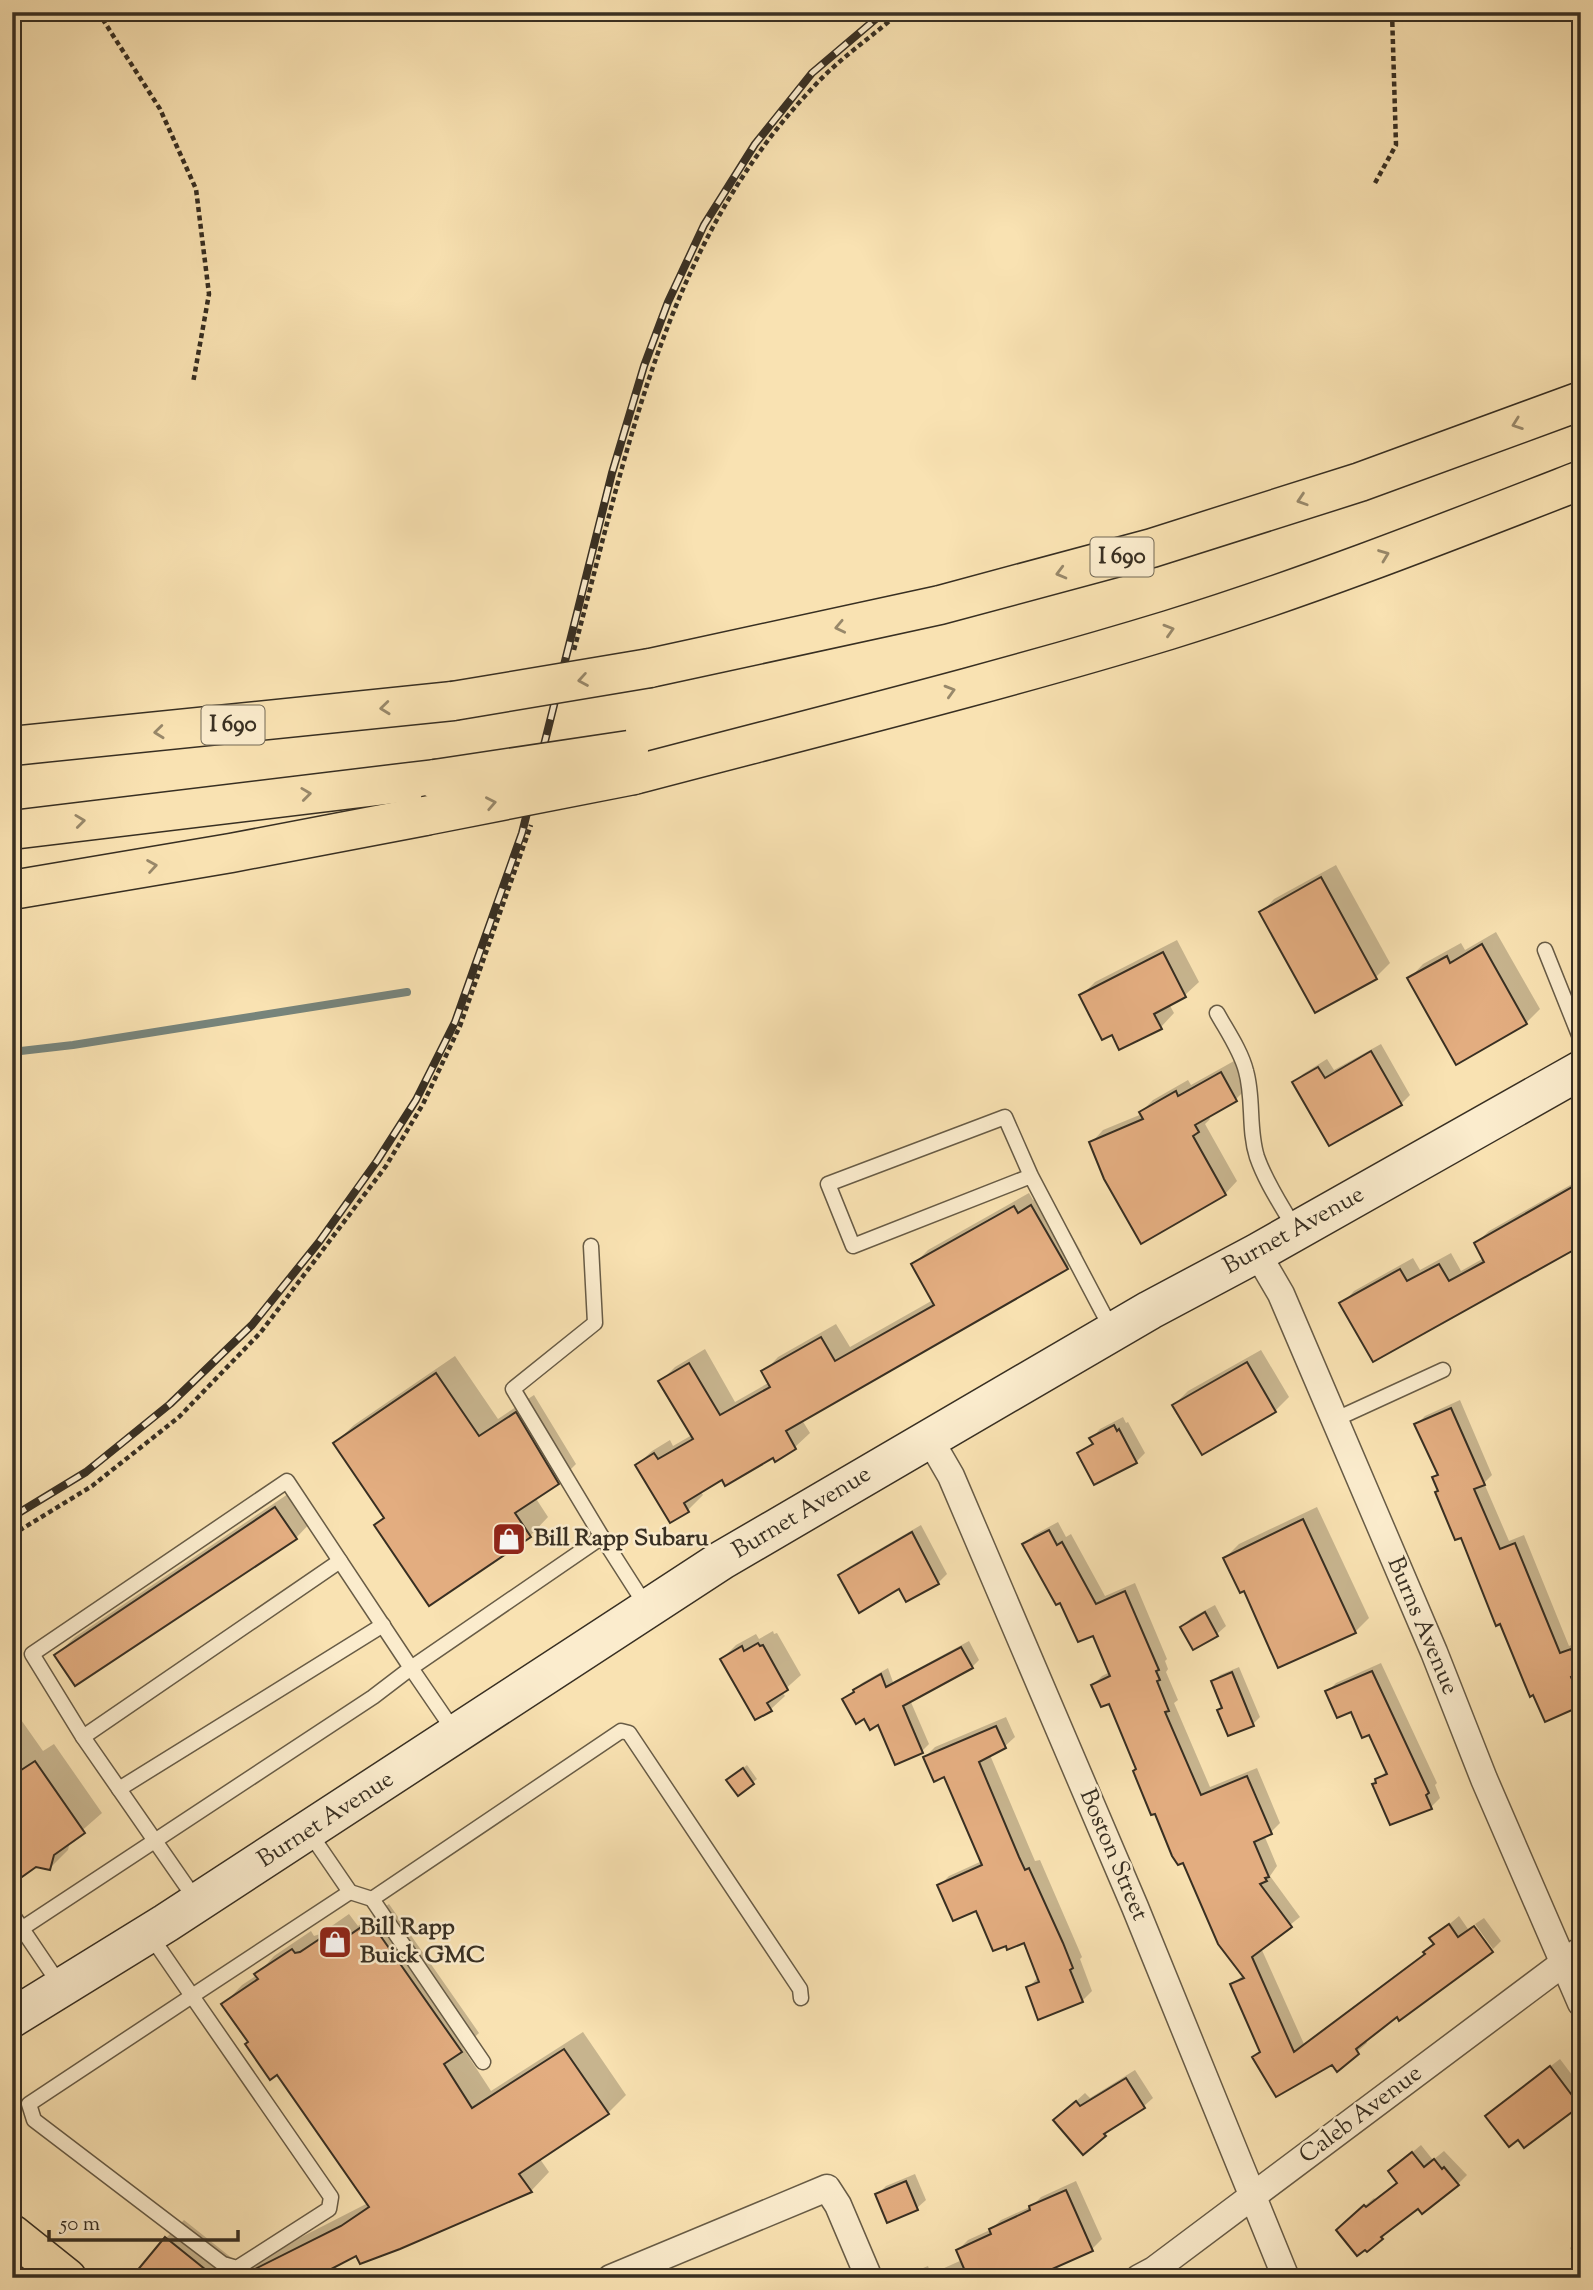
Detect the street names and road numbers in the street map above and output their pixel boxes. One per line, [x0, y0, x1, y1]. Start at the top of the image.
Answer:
road number: I 690 [1090, 538, 1154, 576]
road number: I 690 [202, 706, 264, 744]
street label: Burnet Avenue [1217, 1178, 1371, 1284]
street label: Burnet Avenue [726, 1458, 878, 1568]
street label: Burns Avenue [1378, 1552, 1466, 1700]
street label: Burnet Avenue [251, 1763, 401, 1877]
street label: Boston Street [1070, 1784, 1156, 1926]
street label: Caleb Avenue [1293, 2058, 1429, 2172]

